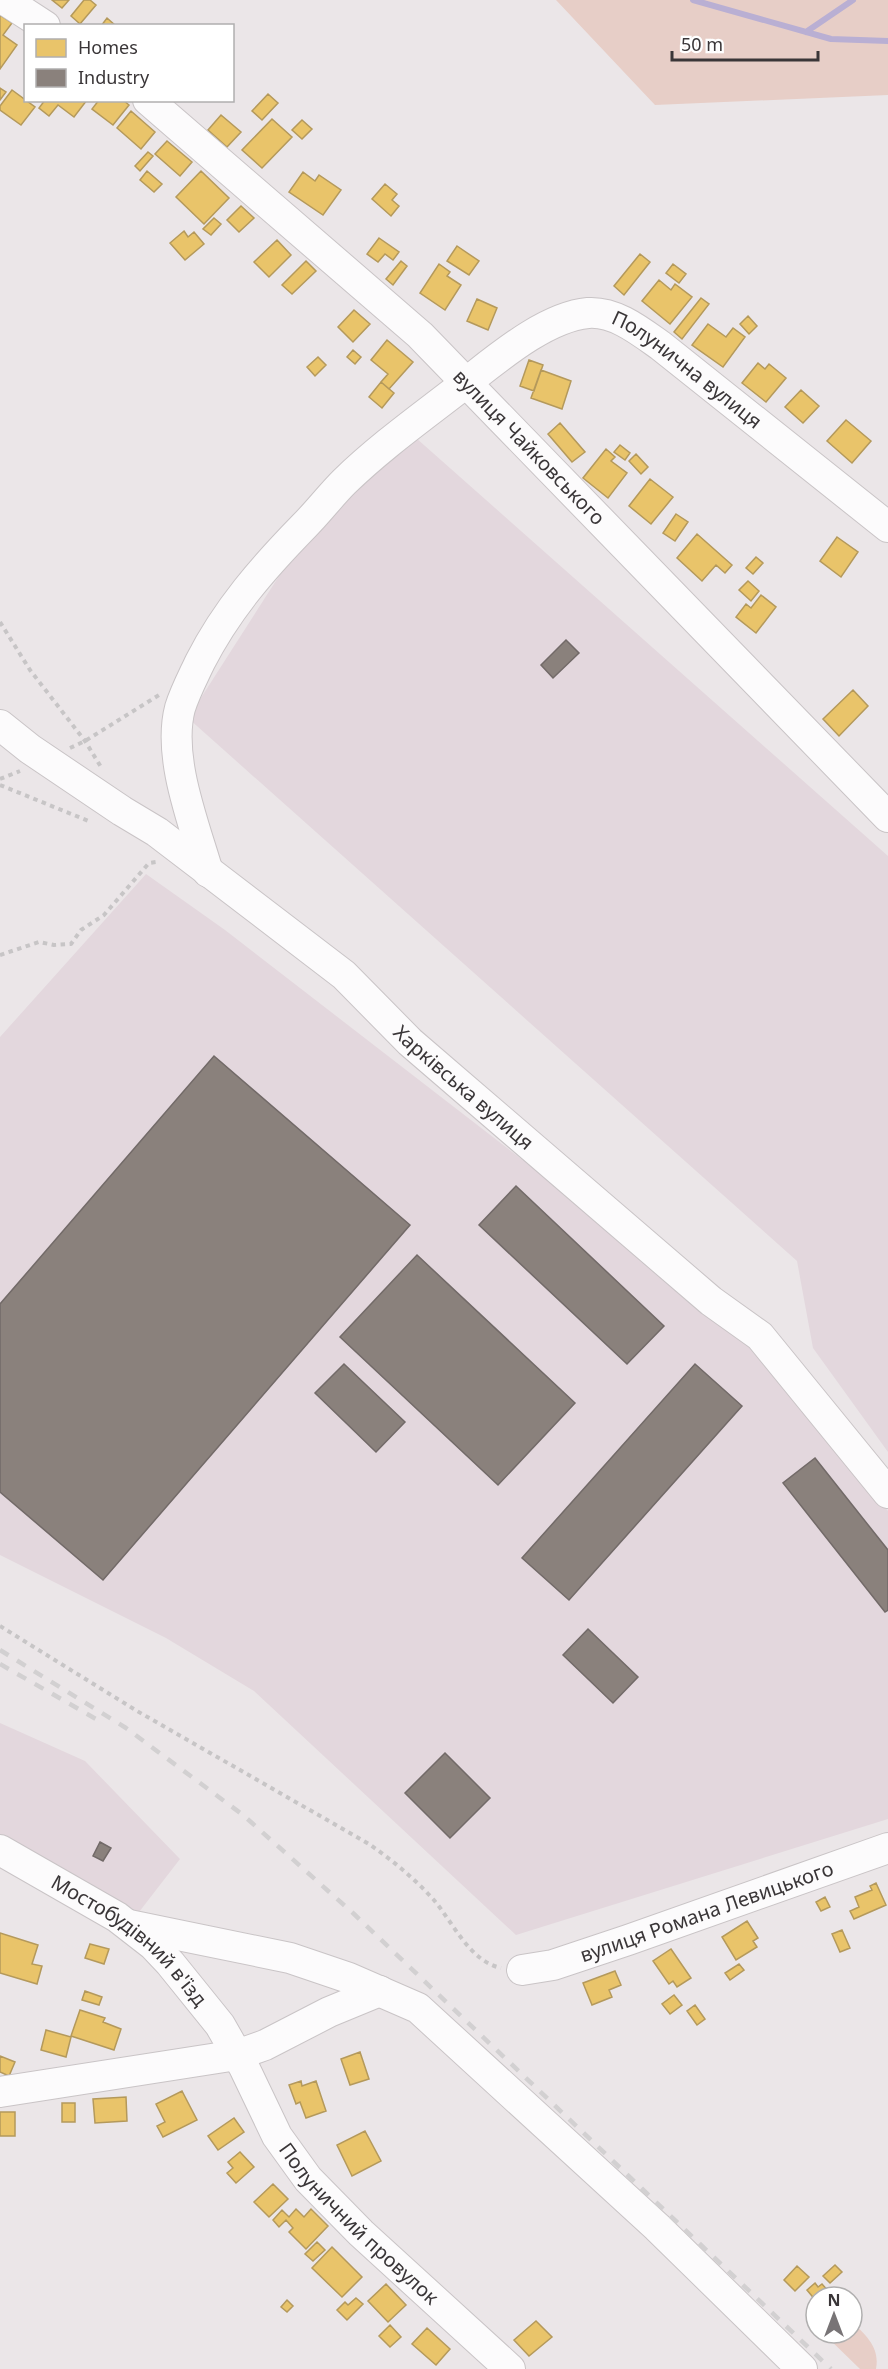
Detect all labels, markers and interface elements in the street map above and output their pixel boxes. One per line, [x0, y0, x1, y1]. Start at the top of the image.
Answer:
legend [24, 24, 234, 102]
scale bar [672, 24, 818, 62]
text: 50 m [681, 32, 723, 56]
text: Homes [78, 35, 138, 59]
text: Industry [78, 65, 150, 89]
street label: Полунична вулиця [608, 304, 768, 434]
street label: вулиця Чайковського [448, 363, 611, 531]
street label: Харківська вулиця [388, 1019, 540, 1156]
street label: вулиця Романа Левицького [576, 1854, 837, 1968]
street label: Мостобудівний в'їзд [47, 1868, 213, 2011]
street label: Полуничний провулок [273, 2137, 445, 2311]
north arrow [804, 2285, 864, 2345]
text: N [827, 2289, 841, 2311]

